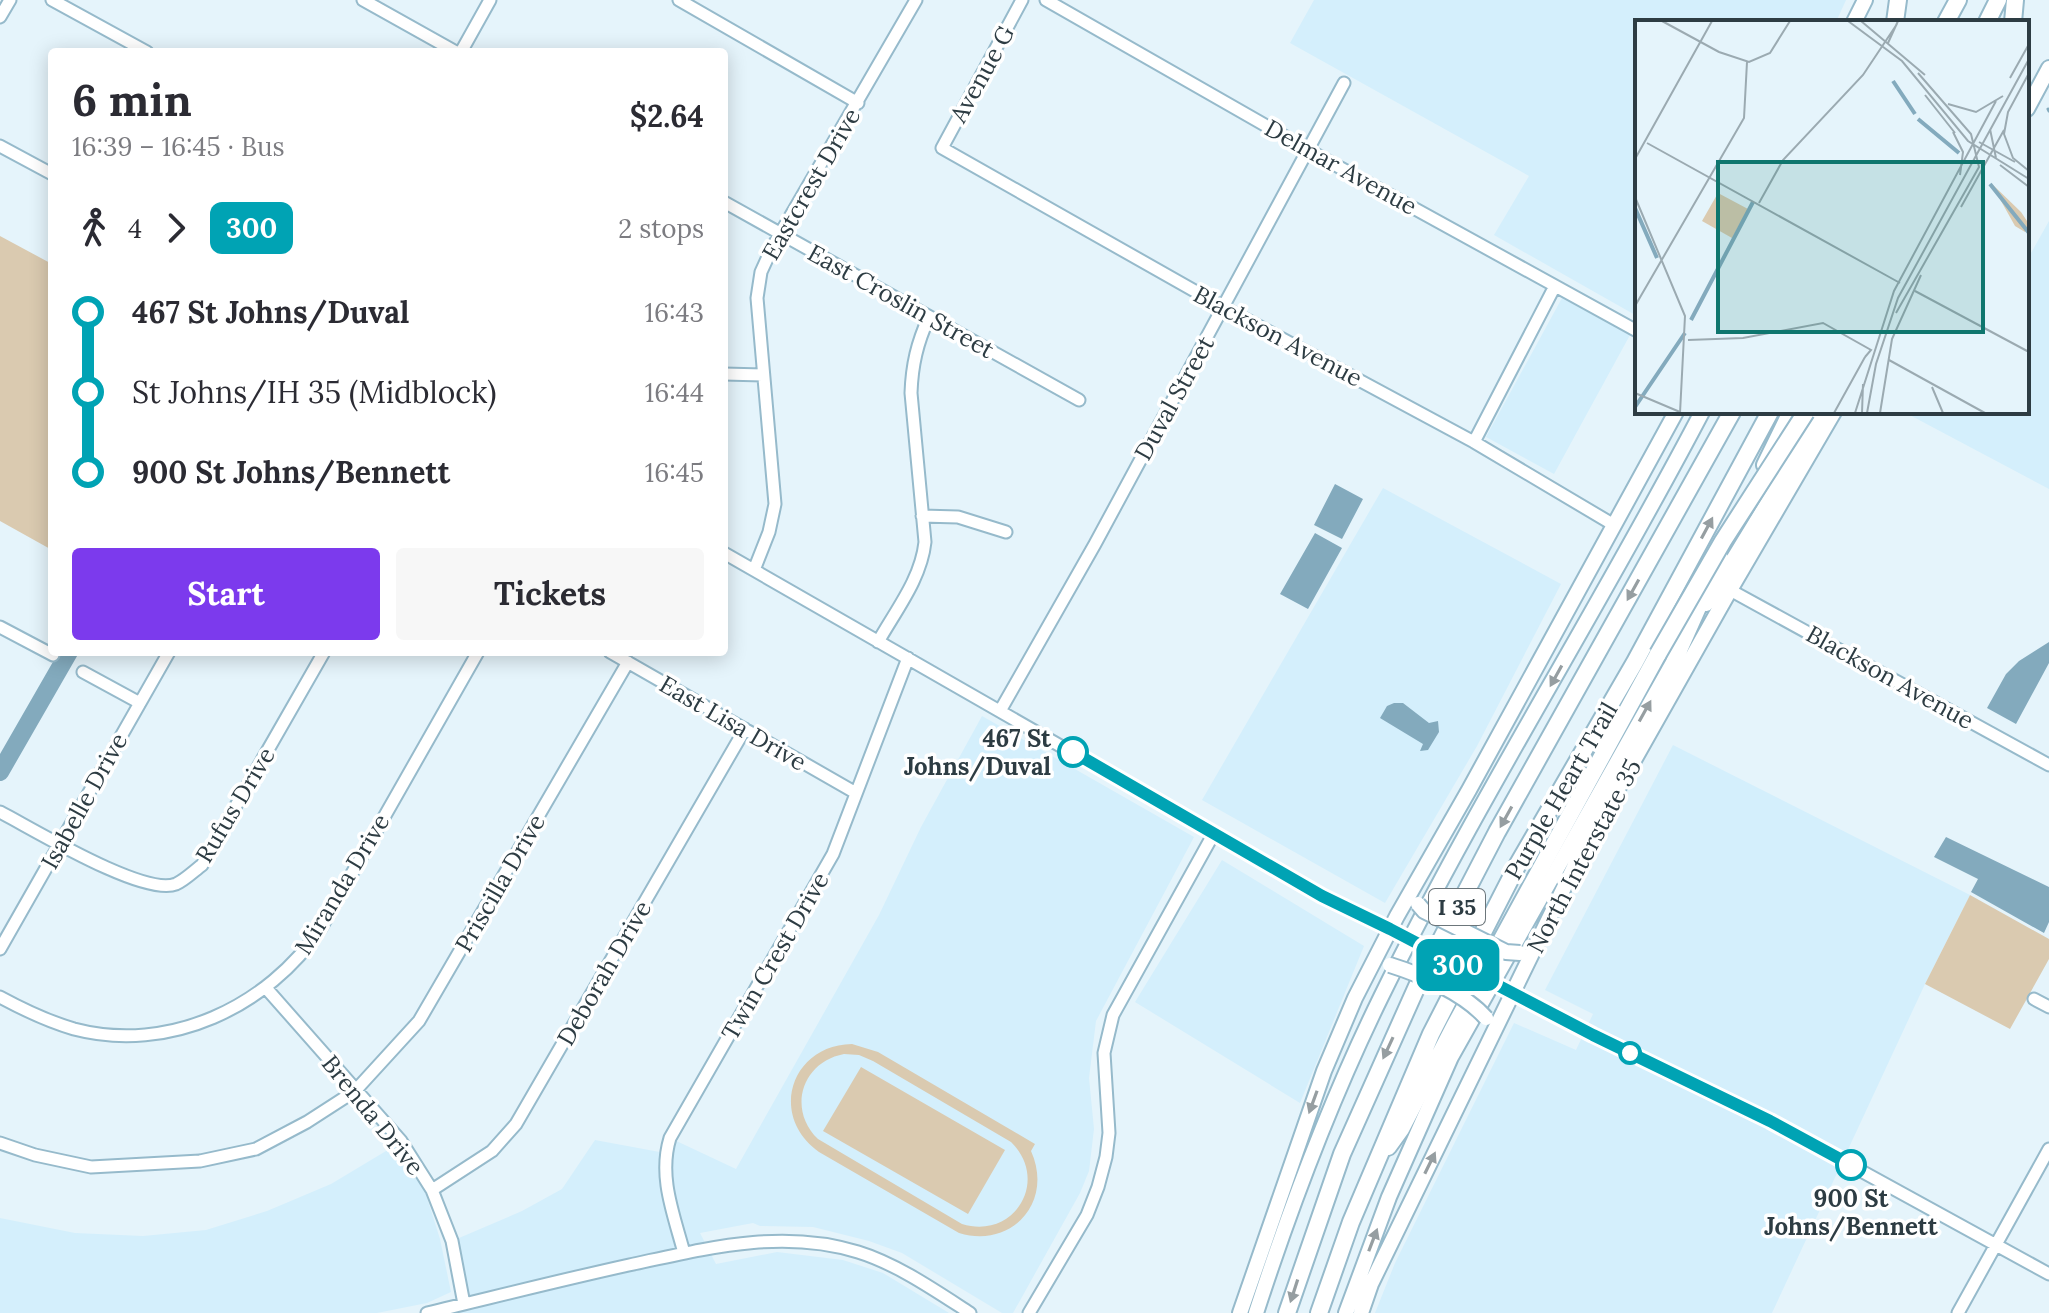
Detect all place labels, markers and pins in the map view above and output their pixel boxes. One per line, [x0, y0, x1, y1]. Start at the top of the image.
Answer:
place label: 467 St Johns/Duval [904, 723, 1052, 782]
marker: 467 St Johns/Duval [1058, 737, 1088, 767]
unlabelled marker [1619, 1042, 1641, 1064]
marker: 900 St Johns/Bennett [1836, 1150, 1866, 1180]
place label: 900 St Johns/Bennett [1764, 1183, 1939, 1242]

